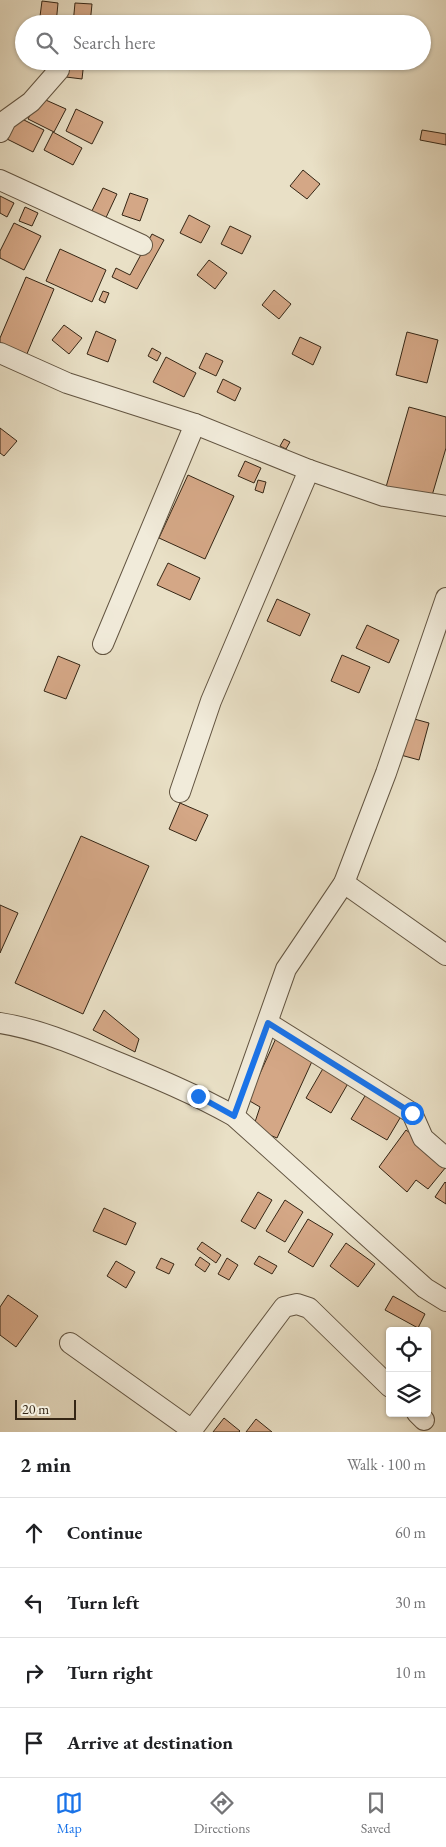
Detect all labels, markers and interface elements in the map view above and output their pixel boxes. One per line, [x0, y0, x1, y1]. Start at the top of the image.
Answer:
search box [15, 15, 431, 70]
icon: search [33, 29, 61, 57]
text: Search here [73, 30, 155, 55]
route end [187, 1085, 210, 1108]
route start [401, 1102, 424, 1125]
map controls [386, 1327, 431, 1417]
button: locate [386, 1327, 431, 1372]
button: layers [386, 1372, 431, 1417]
scale bar [15, 1397, 76, 1420]
text: 20 m [22, 1400, 49, 1418]
text: 2 min [20, 1451, 71, 1478]
text: Walk · 100 m [347, 1454, 426, 1475]
icon: ahead [20, 1519, 48, 1547]
text: Continue [67, 1520, 142, 1545]
text: 60 m [395, 1522, 426, 1543]
icon: left [20, 1589, 48, 1617]
text: Turn left [67, 1590, 139, 1615]
text: 30 m [395, 1592, 426, 1613]
icon: right [20, 1659, 48, 1687]
text: Turn right [67, 1660, 153, 1685]
text: 10 m [395, 1662, 426, 1683]
icon: arrive [20, 1729, 48, 1757]
text: Arrive at destination [67, 1730, 233, 1755]
tab: Map [55, 1789, 83, 1837]
tab: Directions [194, 1789, 250, 1837]
tab: Saved [361, 1789, 391, 1837]

